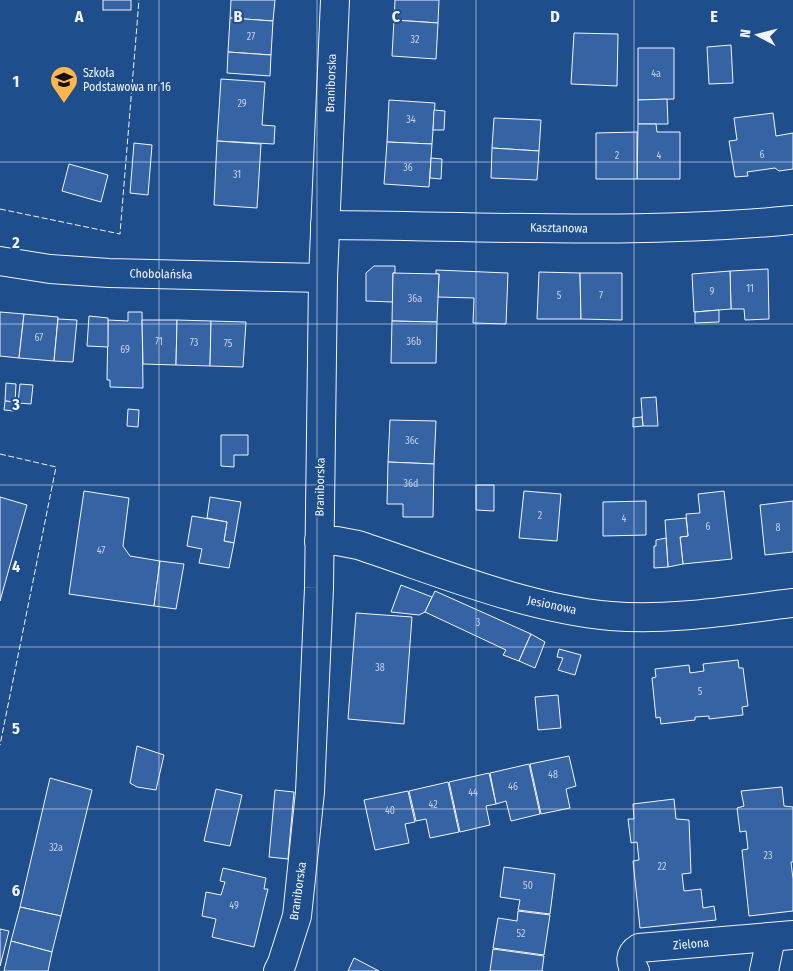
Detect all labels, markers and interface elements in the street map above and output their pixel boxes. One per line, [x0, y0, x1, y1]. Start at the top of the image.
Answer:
text: A [74, 7, 84, 26]
text: B [234, 7, 243, 26]
text: C [392, 7, 401, 26]
text: D [550, 7, 560, 26]
text: E [710, 7, 718, 26]
north arrow [733, 10, 783, 60]
text: N [737, 28, 755, 39]
house number: 27 [247, 31, 255, 43]
house number: 32 [411, 34, 420, 46]
street label: Braniborska [323, 53, 339, 113]
school or university icon: Szkoła Podstawowa nr 16 [49, 65, 79, 104]
place label: Szkoła Podstawowa nr 16 [83, 66, 171, 94]
house number: 4a [651, 68, 661, 80]
text: 1 [13, 72, 19, 91]
house number: 29 [237, 98, 247, 110]
house number: 34 [406, 114, 416, 126]
house number: 6 [760, 149, 765, 161]
house number: 2 [615, 150, 620, 162]
house number: 4 [657, 150, 662, 162]
house number: 36 [403, 162, 413, 174]
house number: 31 [233, 169, 241, 181]
street label: Kasztanowa [530, 220, 588, 236]
text: 2 [11, 233, 20, 252]
street label: Chobolańska [129, 266, 193, 282]
house number: 11 [746, 283, 754, 295]
house number: 9 [710, 286, 715, 298]
house number: 5 [557, 290, 562, 302]
house number: 7 [599, 290, 603, 302]
house number: 36a [408, 293, 422, 305]
house number: 67 [35, 332, 43, 344]
house number: 71 [155, 336, 163, 348]
house number: 36b [407, 336, 421, 348]
house number: 73 [190, 337, 199, 349]
house number: 75 [224, 338, 233, 350]
house number: 69 [120, 344, 130, 356]
text: 3 [11, 395, 20, 414]
house number: 36c [405, 435, 420, 447]
street label: Braniborska [312, 457, 328, 516]
house number: 36d [404, 478, 418, 490]
house number: 2 [538, 510, 543, 522]
house number: 4 [622, 513, 627, 525]
house number: 6 [706, 521, 711, 533]
house number: 8 [776, 522, 781, 534]
house number: 47 [97, 545, 105, 557]
text: 4 [12, 557, 20, 576]
street label: Jesionowa [526, 593, 578, 617]
house number: 3 [476, 617, 481, 629]
house number: 38 [375, 662, 385, 674]
house number: 5 [698, 686, 703, 698]
text: 5 [12, 719, 20, 738]
house number: 48 [548, 769, 558, 781]
house number: 46 [508, 781, 518, 793]
house number: 44 [468, 787, 478, 799]
house number: 42 [428, 799, 438, 811]
house number: 40 [385, 805, 395, 817]
house number: 32a [49, 842, 63, 854]
house number: 23 [764, 850, 773, 862]
street label: Braniborska [287, 861, 309, 921]
house number: 22 [658, 861, 667, 873]
house number: 50 [523, 880, 533, 892]
text: 6 [12, 881, 20, 900]
house number: 49 [229, 900, 239, 912]
house number: 52 [517, 928, 526, 940]
street label: Zielona [672, 935, 710, 953]

